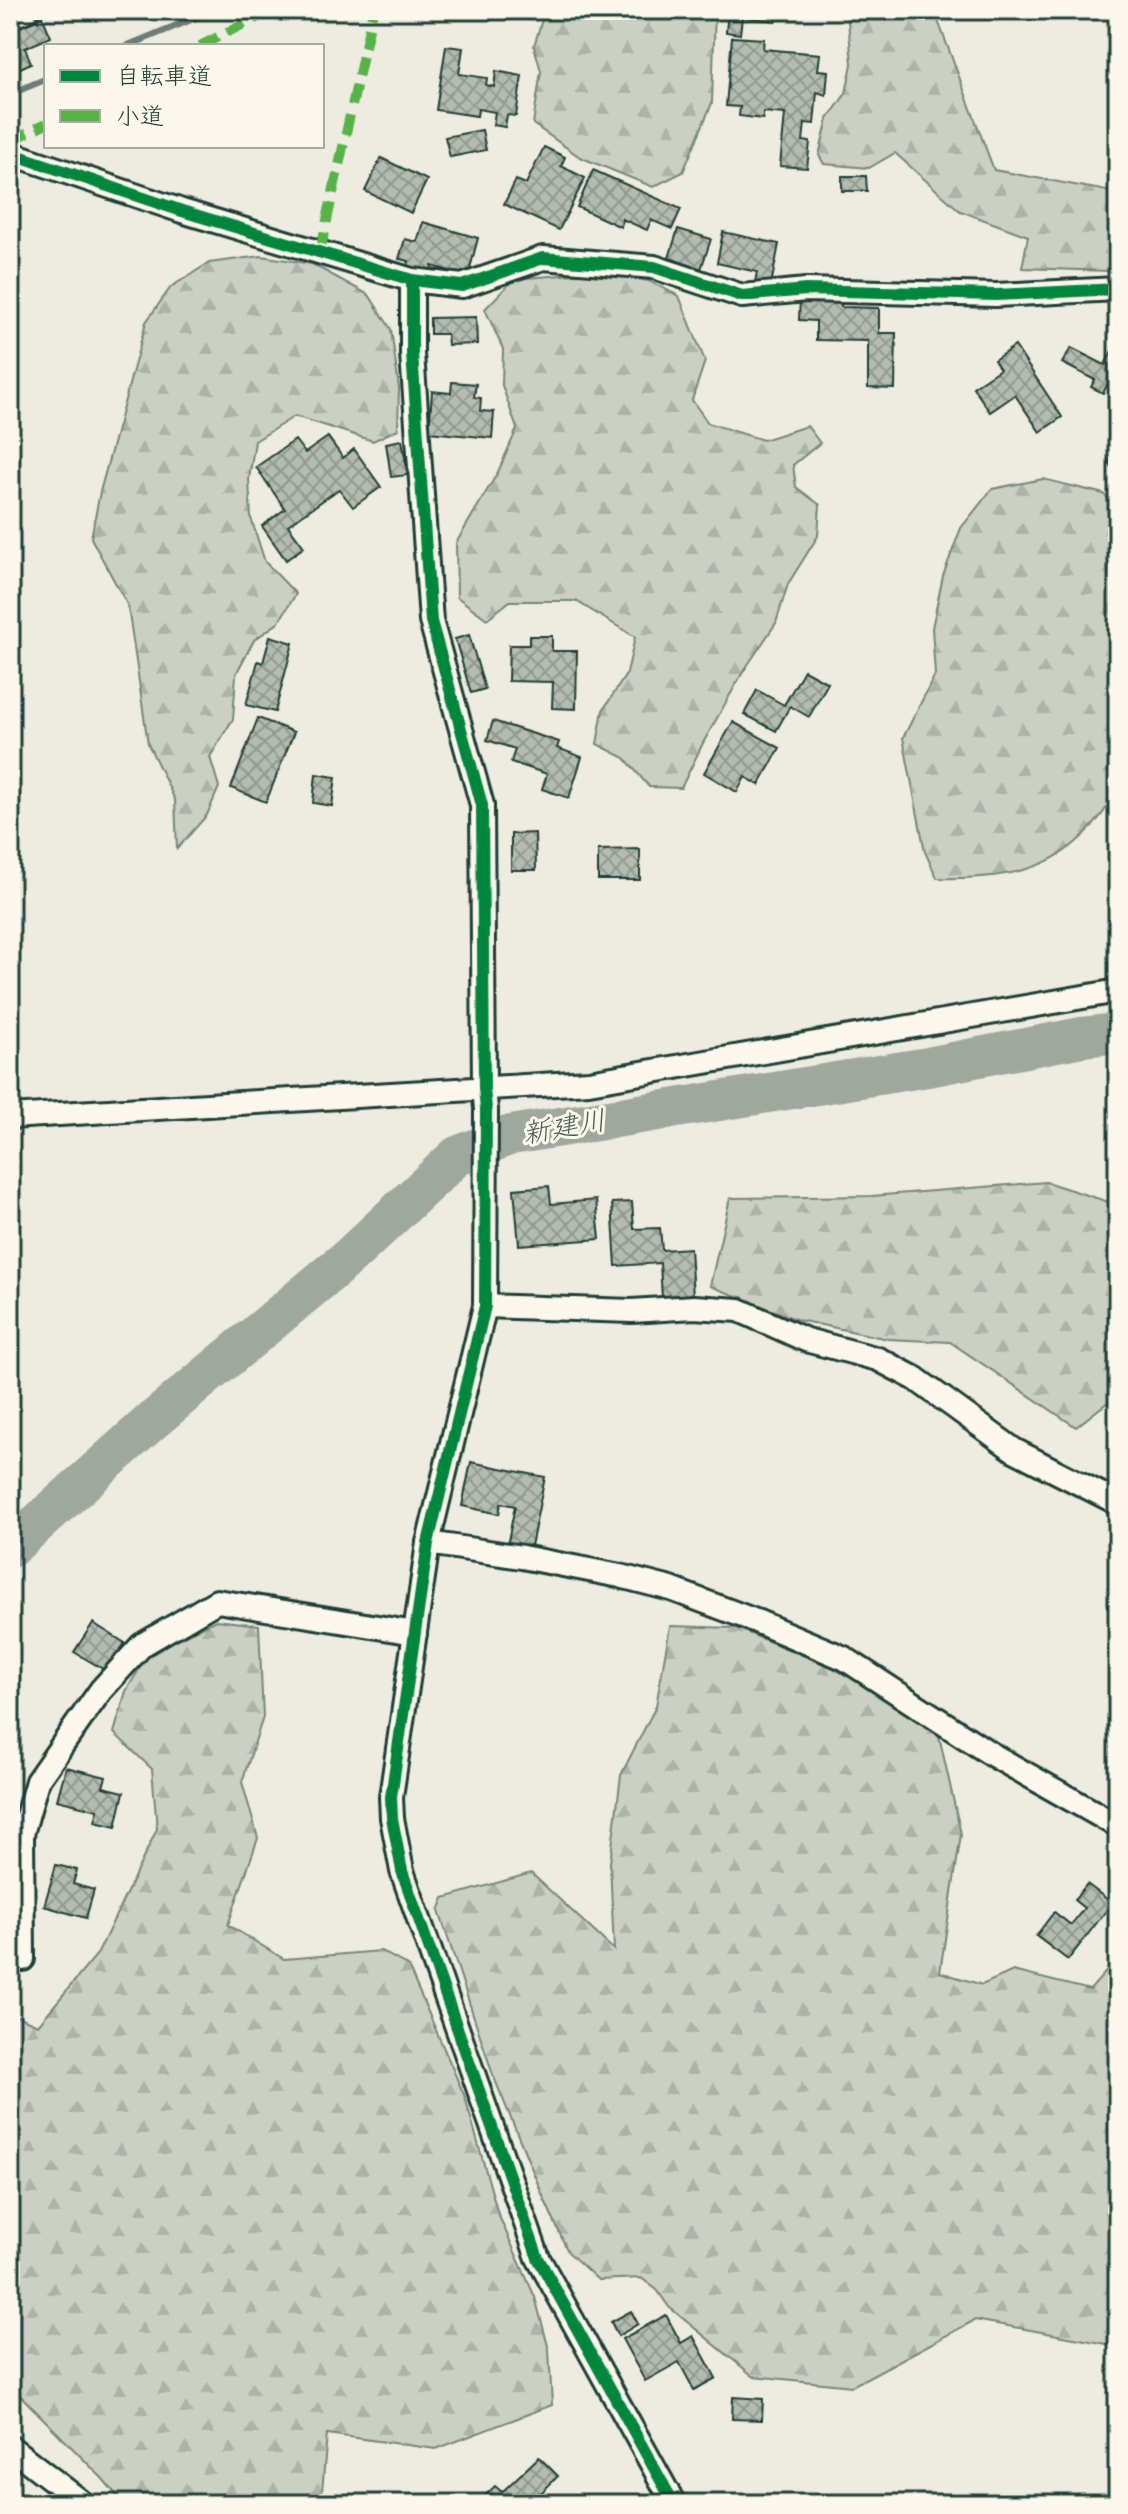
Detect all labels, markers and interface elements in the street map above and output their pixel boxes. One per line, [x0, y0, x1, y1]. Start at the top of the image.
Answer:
legend [44, 44, 324, 148]
text: 自転車道 [116, 59, 212, 91]
text: 小道 [116, 99, 164, 131]
water label: 新建川 [519, 1100, 609, 1152]

